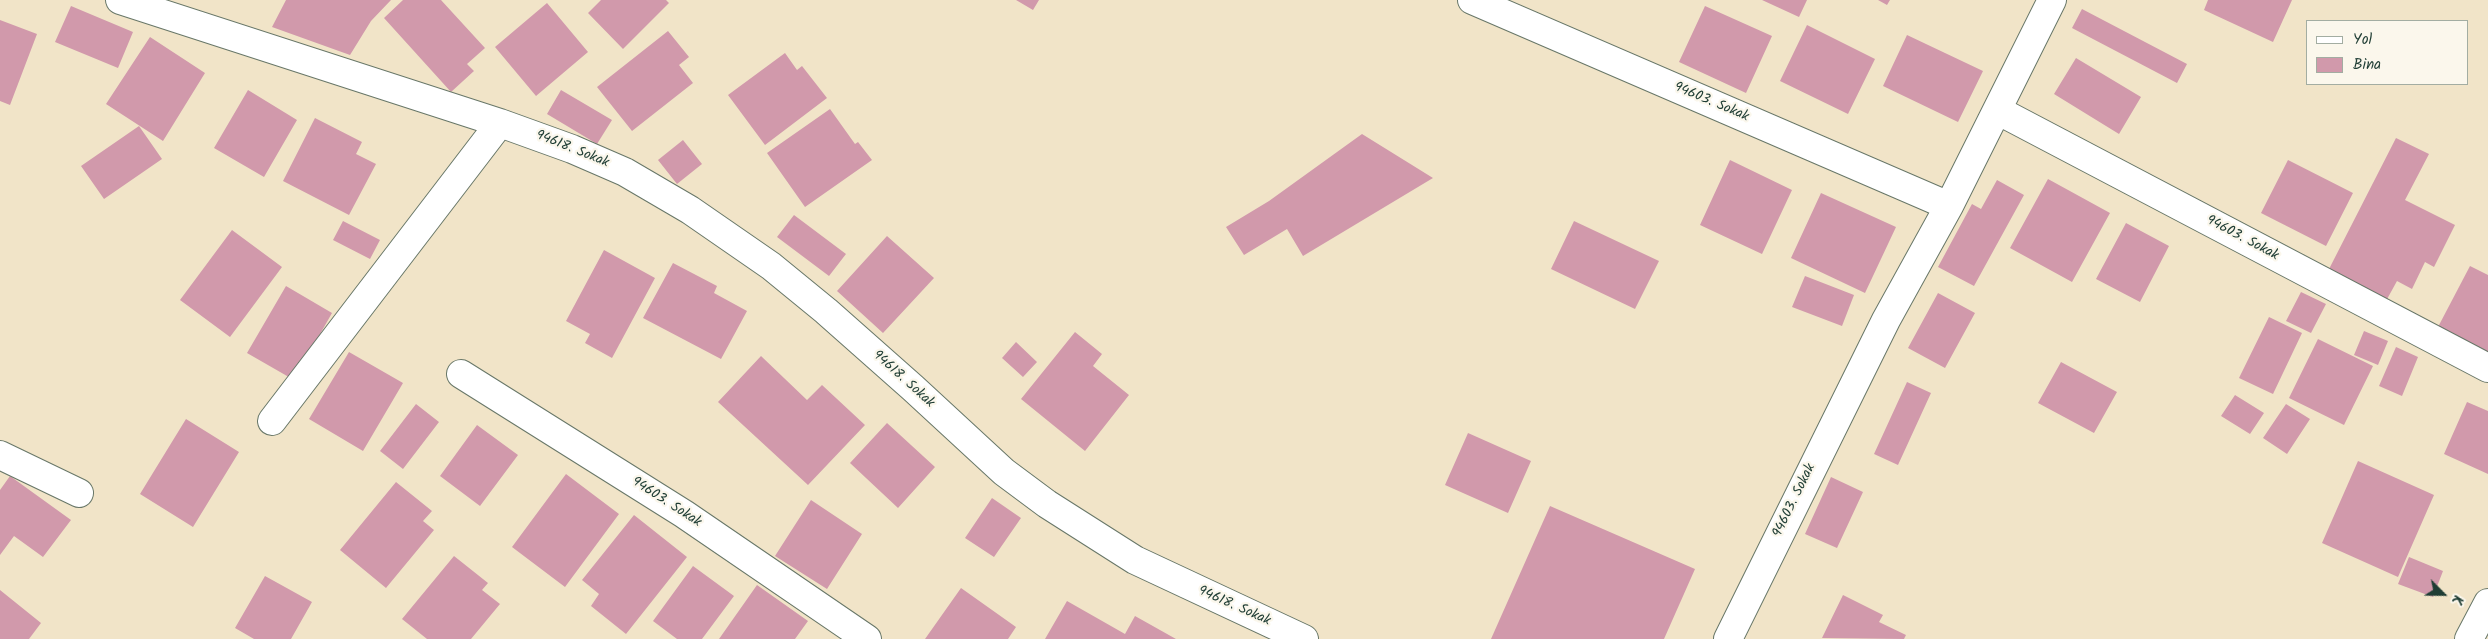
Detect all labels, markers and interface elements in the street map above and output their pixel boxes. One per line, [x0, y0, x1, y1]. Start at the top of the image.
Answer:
legend [2306, 20, 2468, 85]
text: Yol [2353, 28, 2372, 52]
text: Bina [2353, 53, 2381, 77]
street label: 94603. Sokak [1671, 80, 1751, 126]
street label: 94618. Sokak [533, 128, 611, 172]
street label: 94603. Sokak [2203, 213, 2281, 265]
street label: 94618. Sokak [869, 348, 937, 412]
street label: 94603. Sokak [1770, 461, 1820, 541]
street label: 94603. Sokak [628, 474, 704, 532]
north arrow [2418, 569, 2468, 619]
street label: 94618. Sokak [1195, 584, 1273, 630]
text: K [2445, 592, 2469, 608]

